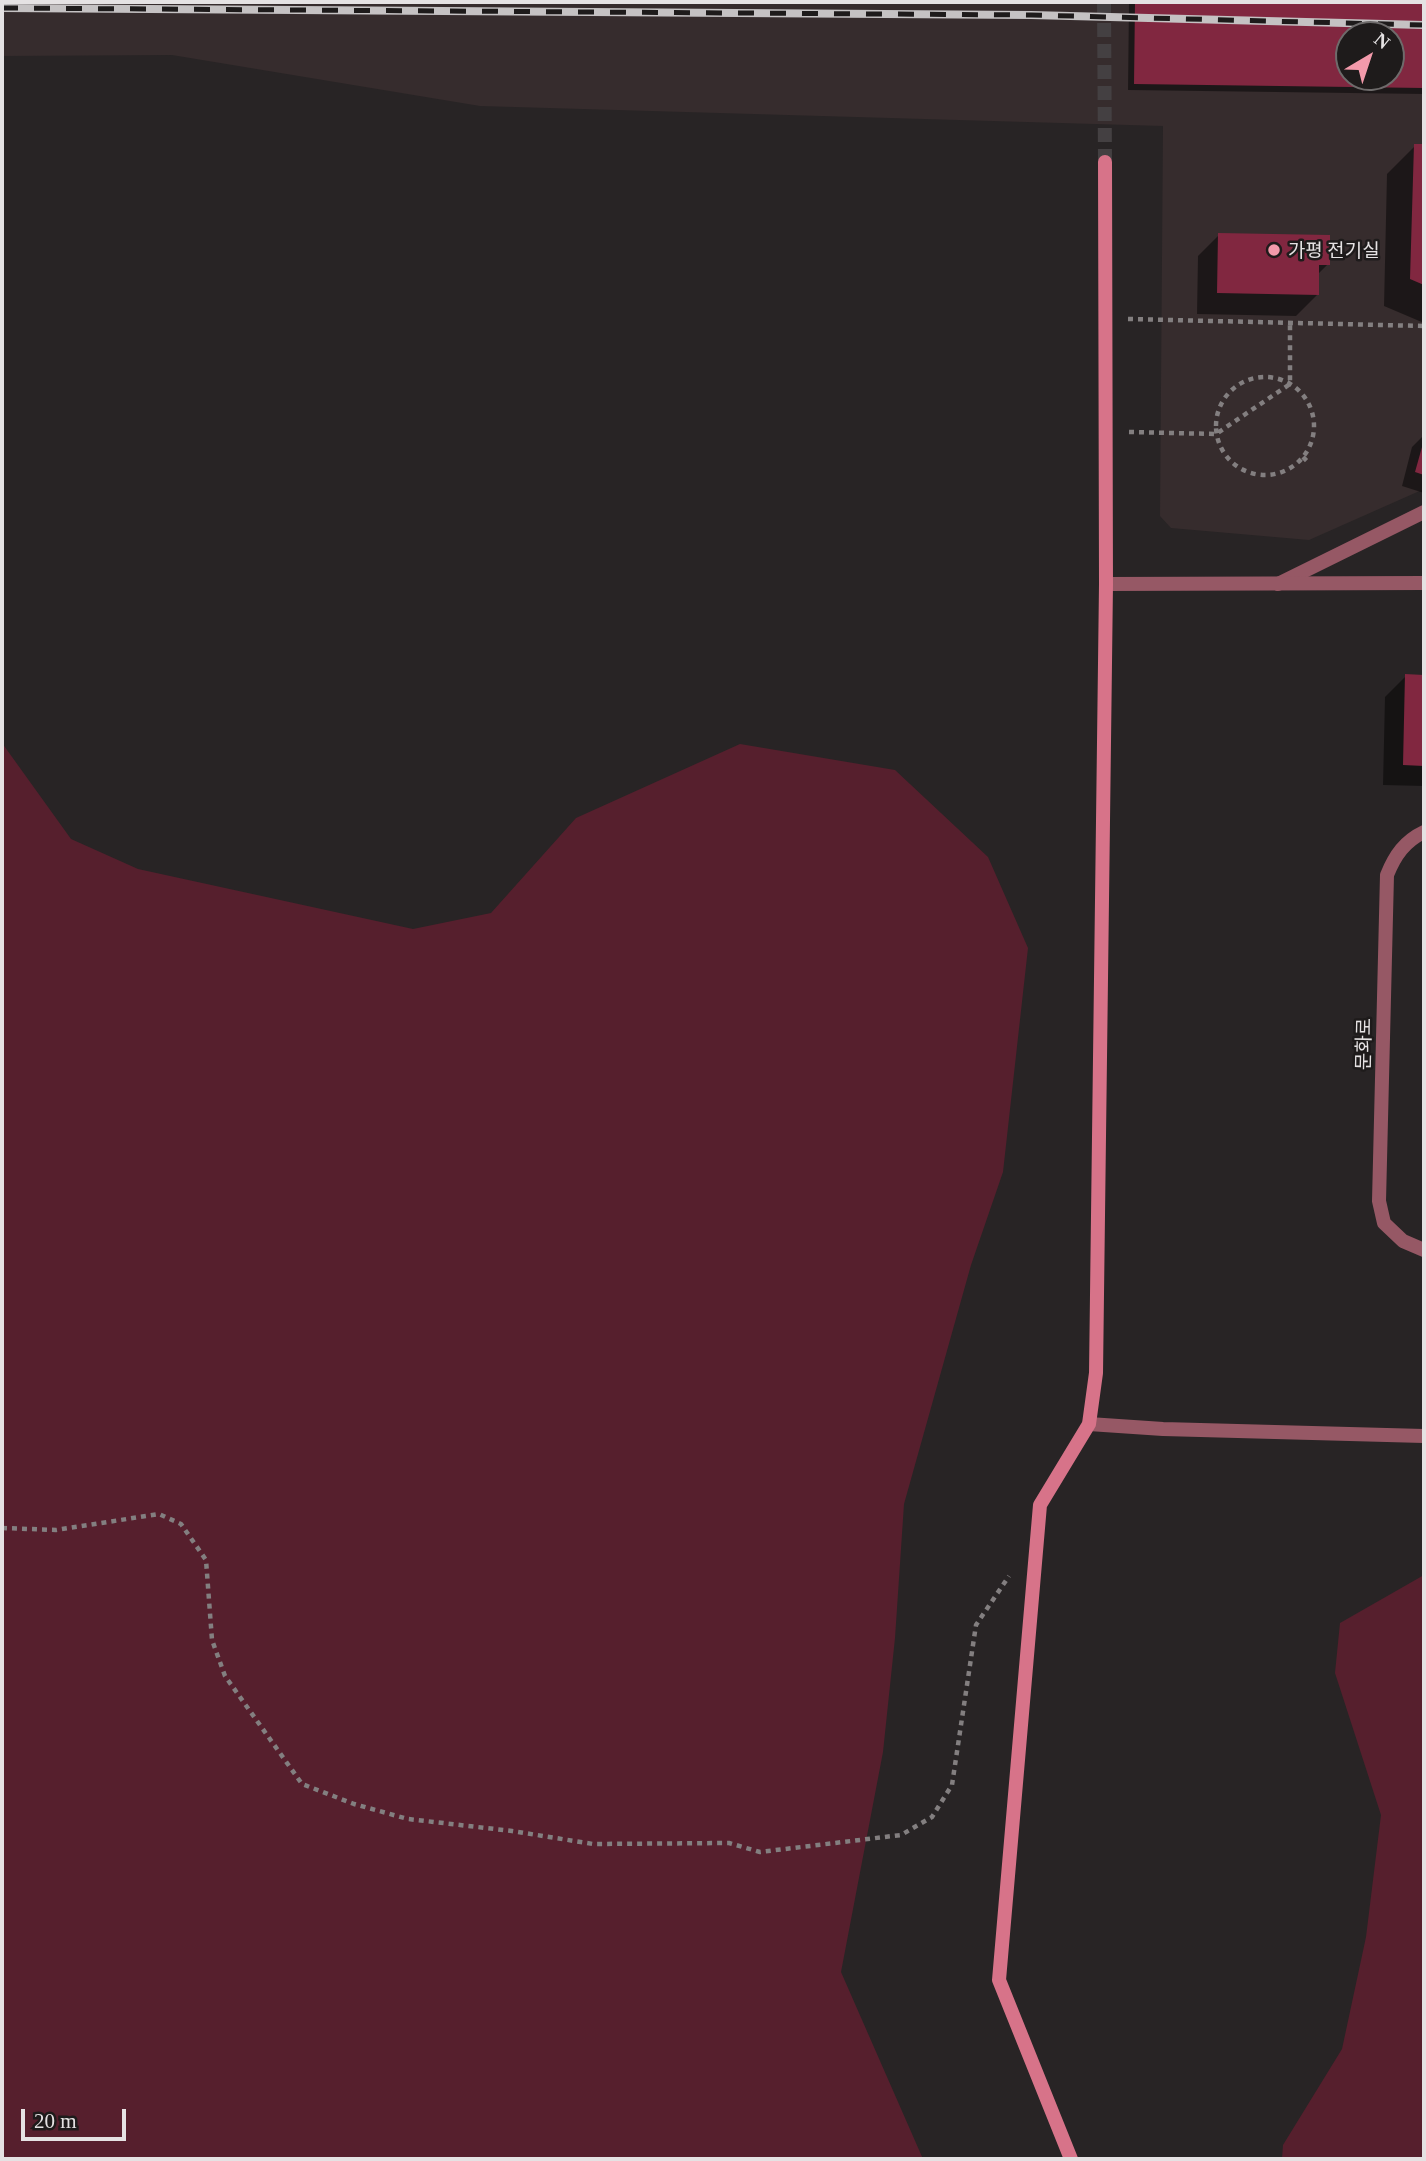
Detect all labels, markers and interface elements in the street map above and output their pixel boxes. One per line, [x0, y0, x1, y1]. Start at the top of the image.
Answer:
north arrow [1335, 21, 1405, 91]
text: N [1370, 28, 1394, 53]
place label: 가평 전기실 [1288, 239, 1380, 261]
marker: 가평 전기실 [1266, 242, 1282, 258]
street label: 문화로 [1351, 1018, 1375, 1070]
scale bar [24, 2094, 130, 2138]
text: 20 m [34, 2109, 77, 2133]

